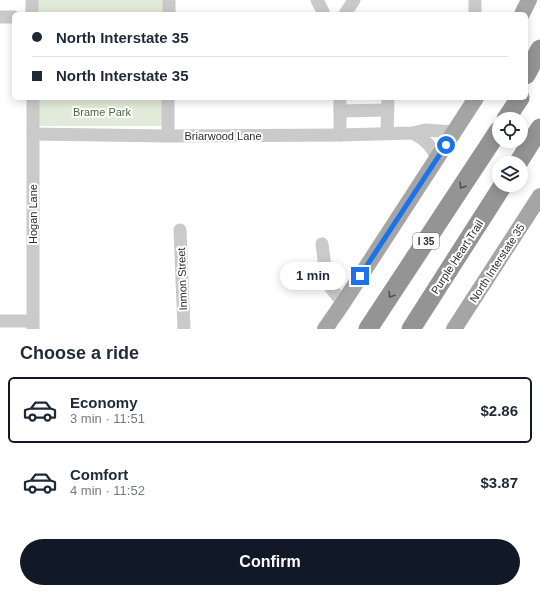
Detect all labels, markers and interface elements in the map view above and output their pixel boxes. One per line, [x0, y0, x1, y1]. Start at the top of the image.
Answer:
text: North Interstate 35 [56, 29, 189, 46]
text: North Interstate 35 [56, 67, 189, 84]
park label: Brame Park [73, 106, 132, 118]
map controls [492, 112, 528, 192]
button: locate [492, 112, 528, 148]
street label: Briarwood Lane [184, 130, 262, 142]
route start [437, 136, 455, 154]
button: layers [492, 156, 528, 192]
one-way arrow [459, 182, 467, 189]
street label: Hogan Lane [27, 184, 39, 244]
street label: Purple Heart Trail [429, 218, 485, 296]
street label: North Interstate 35 [467, 222, 527, 304]
road number: I 35 [413, 233, 439, 249]
street label: Inmon Street [175, 247, 189, 311]
callout: 1 min [280, 262, 346, 290]
route end [351, 267, 369, 285]
text: 1 min [296, 268, 330, 283]
one-way arrow [388, 291, 396, 298]
text: Choose a ride [20, 343, 139, 363]
icon: car [22, 392, 58, 428]
text: Economy [70, 394, 138, 411]
text: $2.86 [480, 402, 518, 419]
text: 3 min · 11:51 [70, 411, 145, 426]
icon: car [22, 464, 58, 500]
text: Comfort [70, 466, 128, 483]
text: $3.87 [480, 474, 518, 491]
text: 4 min · 11:52 [70, 483, 145, 498]
button: Confirm [20, 539, 520, 585]

